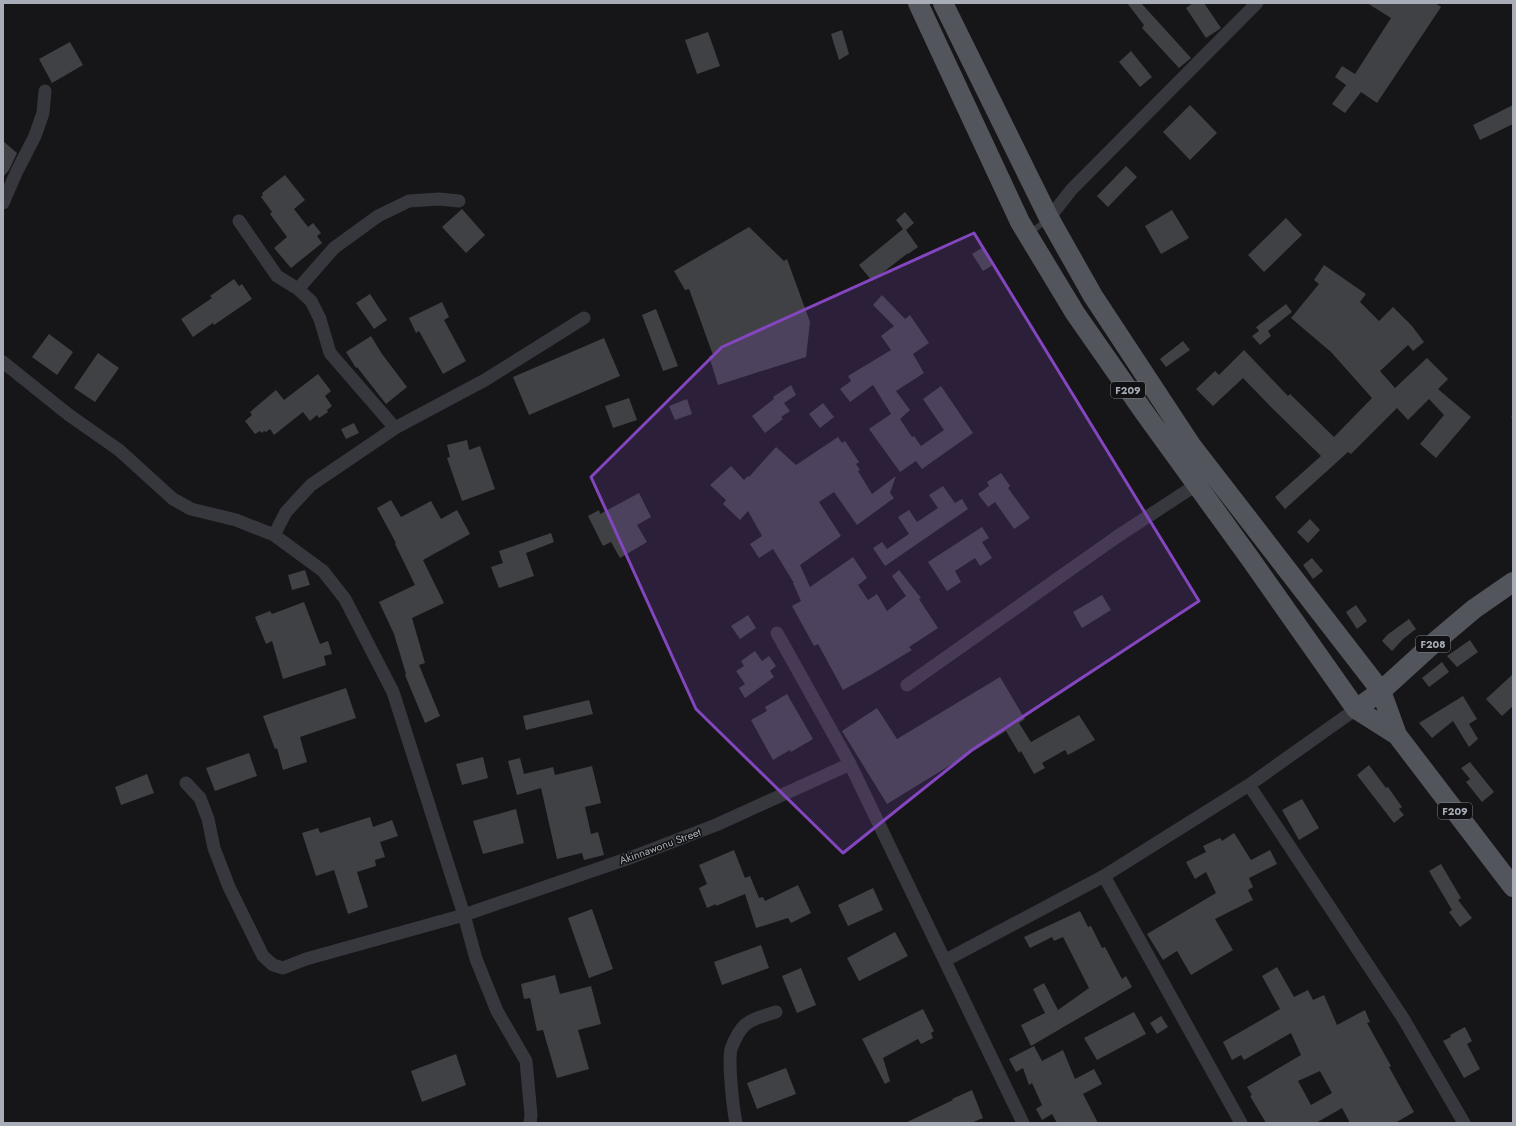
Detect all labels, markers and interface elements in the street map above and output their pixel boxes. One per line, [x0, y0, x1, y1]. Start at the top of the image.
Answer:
road number: F209 [1111, 382, 1145, 398]
road number: F208 [1416, 636, 1450, 652]
road number: F209 [1438, 803, 1472, 819]
street label: Akinnawonu Street [617, 824, 704, 868]

